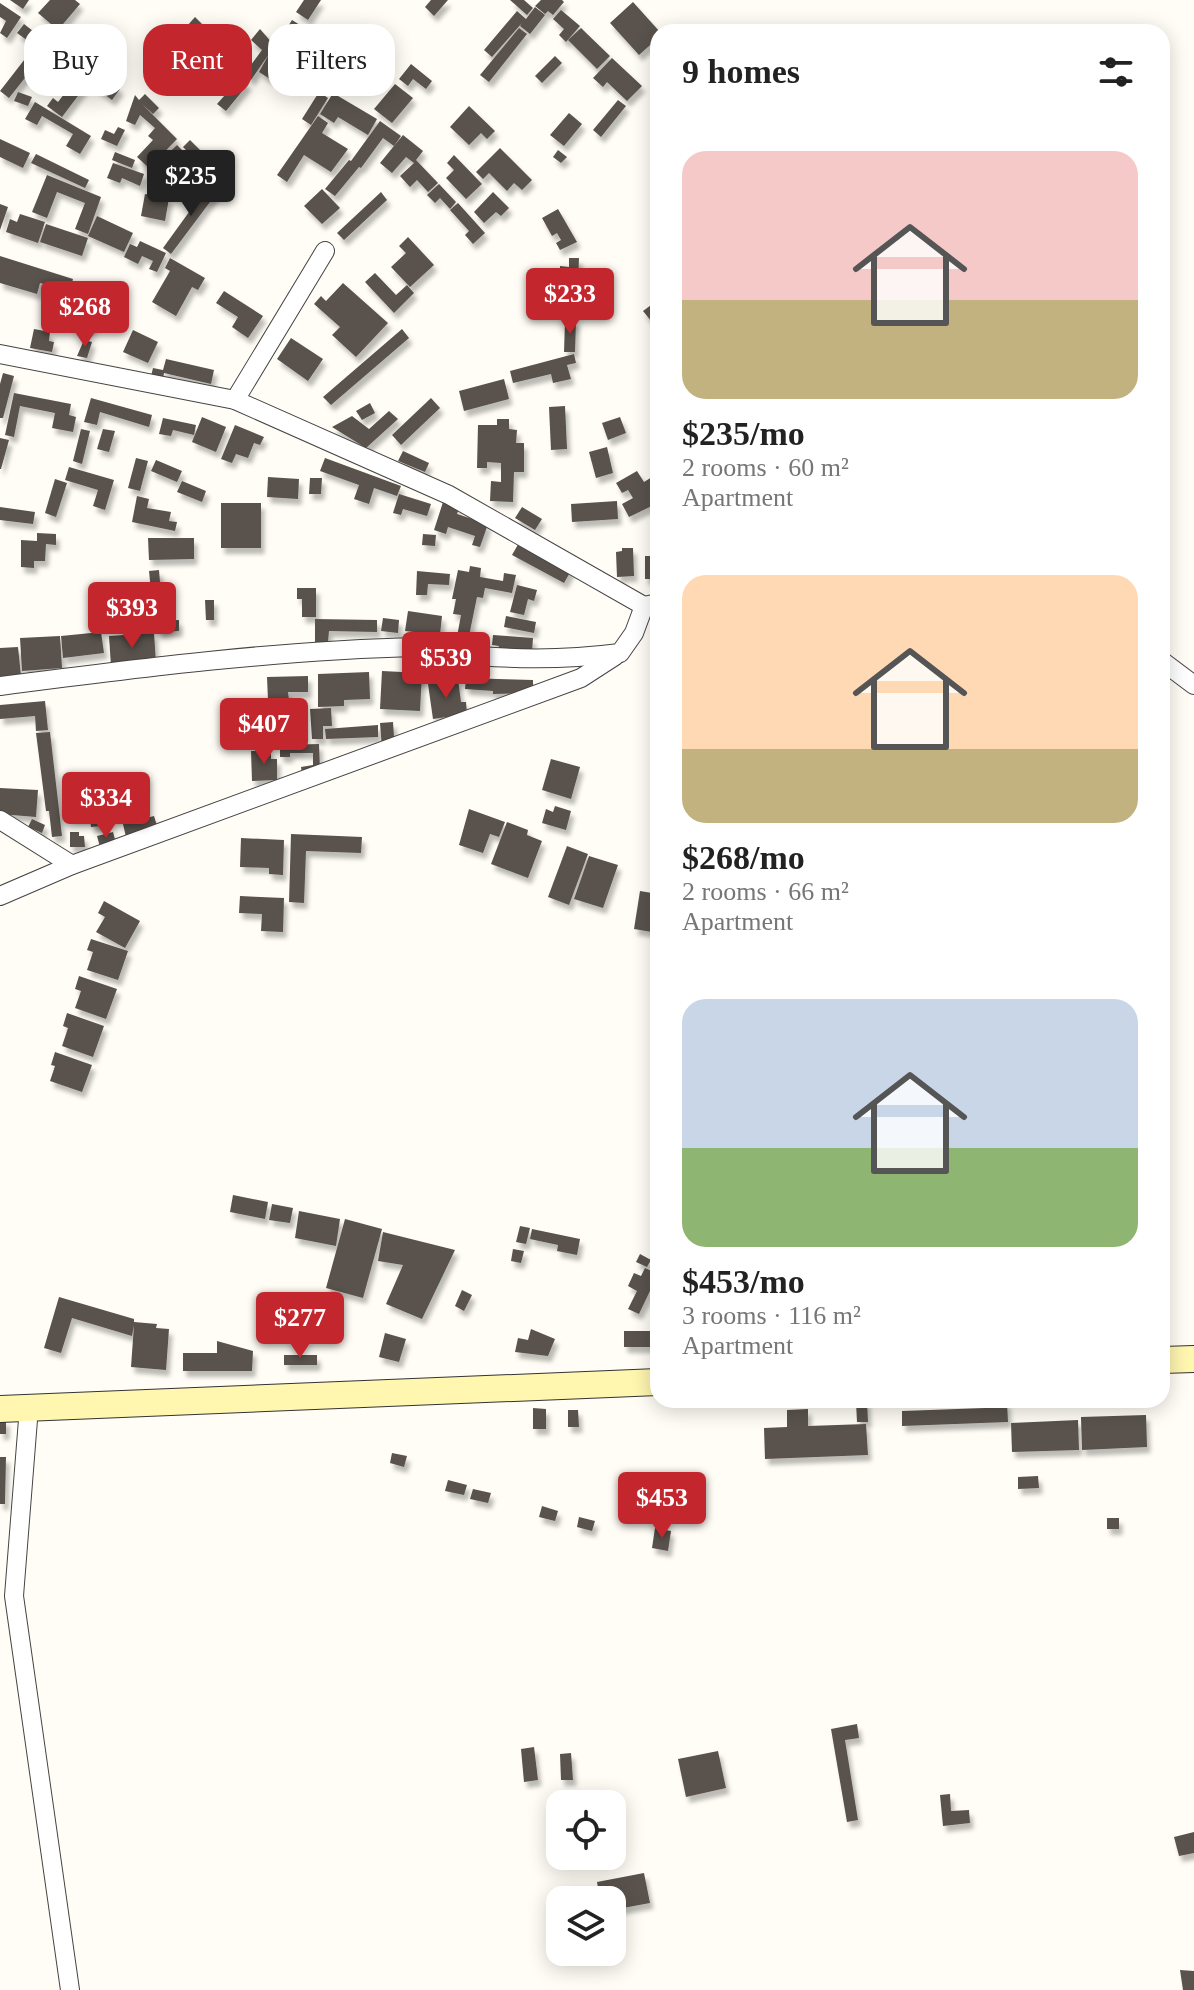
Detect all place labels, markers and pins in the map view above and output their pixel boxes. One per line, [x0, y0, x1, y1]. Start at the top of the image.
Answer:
pin: $235 [144, 150, 238, 218]
pin: $233 [523, 268, 617, 336]
pin: $268 [38, 281, 132, 349]
pin: $393 [85, 582, 179, 650]
pin: $539 [399, 632, 493, 700]
pin: $407 [217, 698, 311, 766]
pin: $334 [59, 772, 153, 840]
pin: $277 [253, 1292, 347, 1360]
pin: $453 [615, 1472, 709, 1540]

